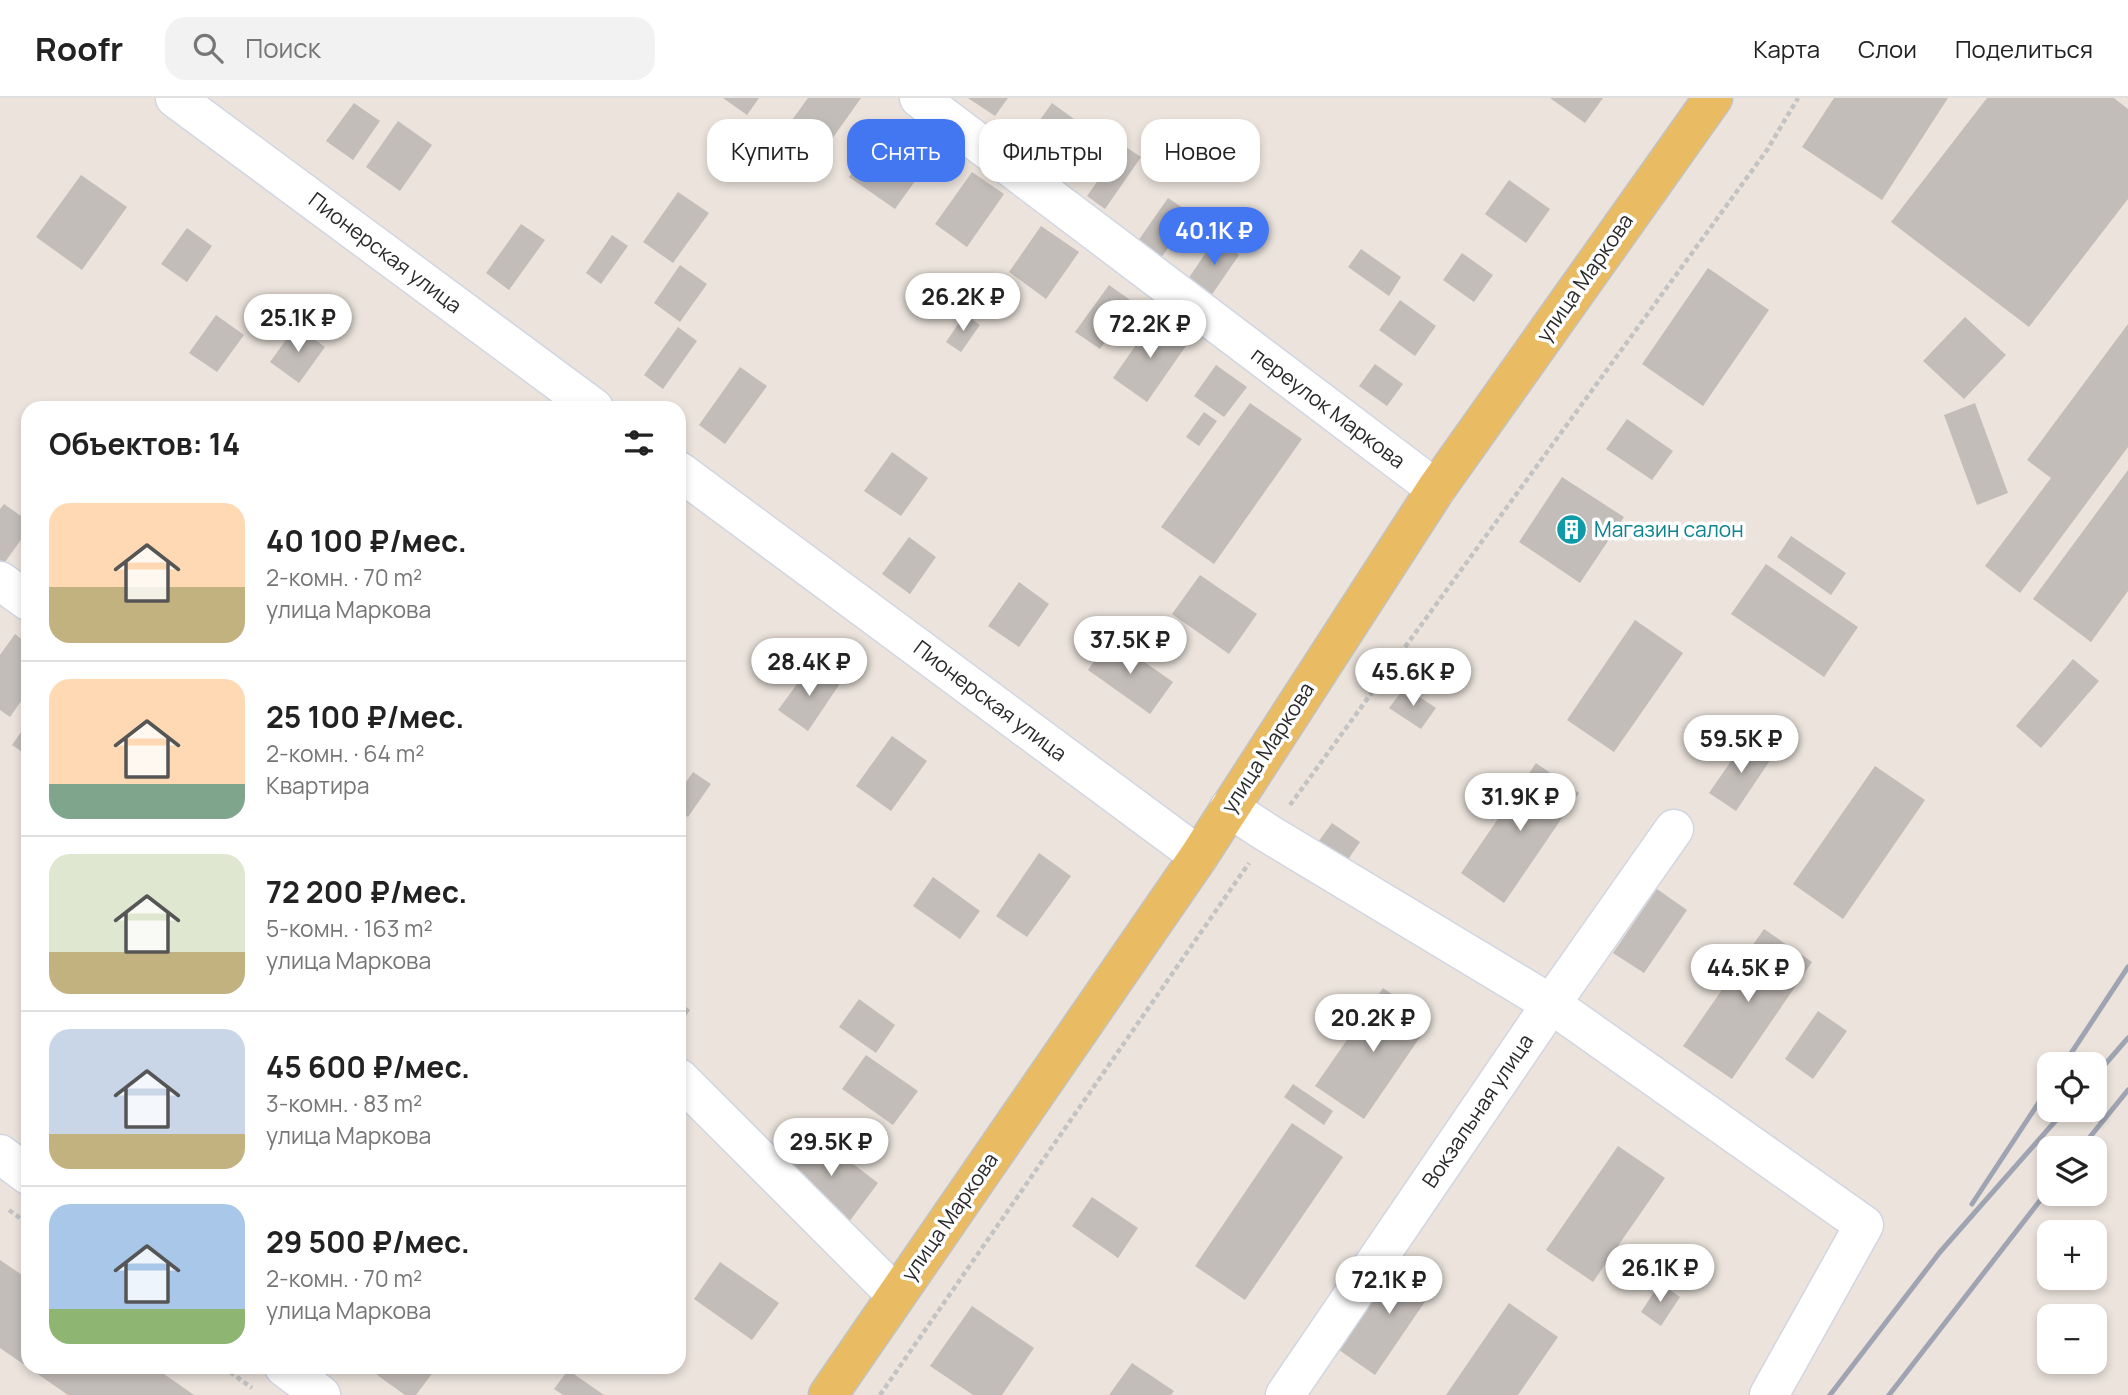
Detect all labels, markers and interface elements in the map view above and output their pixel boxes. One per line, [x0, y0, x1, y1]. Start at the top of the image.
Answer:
search box [165, 17, 655, 80]
text: Roofr [35, 26, 123, 71]
icon: search [189, 29, 227, 67]
text: Поиск [245, 30, 321, 66]
text: Карта [1753, 32, 1820, 65]
text: Слои [1858, 32, 1917, 65]
text: Поделиться [1955, 32, 2093, 65]
chip: Купить [707, 119, 833, 182]
chip: Снять [847, 119, 965, 182]
chip: Фильтры [979, 119, 1127, 182]
chip: Новое [1141, 119, 1260, 182]
street label: Пионерская улица [303, 185, 468, 319]
pin: 40.1K ₽ [1149, 208, 1279, 267]
street label: улица Маркова [1529, 208, 1639, 347]
text: 40.1K ₽ [1175, 214, 1253, 246]
pin: 26.2K ₽ [898, 274, 1028, 333]
text: 26.2K ₽ [921, 280, 1005, 312]
pin: 25.1K ₽ [233, 294, 363, 354]
pin: 72.2K ₽ [1085, 300, 1215, 360]
text: 25.1K ₽ [260, 301, 336, 333]
text: 72.2K ₽ [1109, 307, 1191, 339]
street label: переулок Маркова [1246, 340, 1411, 474]
text: Объектов: 14 [49, 423, 240, 464]
icon: filters [620, 424, 658, 462]
building icon: Магазин салон [1554, 513, 1588, 547]
place label: Магазин салон [1594, 515, 1744, 543]
text: 40 100 ₽/мес. [266, 520, 467, 561]
icon: home [105, 531, 189, 615]
text: 2-комн. · 70 m² [266, 561, 422, 593]
text: улица Маркова [266, 593, 431, 625]
pin: 37.5K ₽ [1065, 616, 1195, 676]
text: 37.5K ₽ [1090, 623, 1170, 655]
street label: Пионерская улица [908, 633, 1073, 767]
pin: 28.4K ₽ [744, 638, 874, 698]
text: 28.4K ₽ [767, 645, 851, 677]
pin: 45.6K ₽ [1348, 648, 1478, 708]
text: 45.6K ₽ [1371, 655, 1455, 687]
street label: улица Маркова [1214, 677, 1320, 818]
text: 25 100 ₽/мес. [266, 696, 464, 737]
icon: home [105, 707, 189, 791]
pin: 59.5K ₽ [1676, 716, 1806, 775]
text: 59.5K ₽ [1700, 722, 1782, 754]
text: 2-комн. · 64 m² [266, 737, 424, 769]
text: Квартира [266, 769, 370, 801]
pin: 31.9K ₽ [1455, 774, 1585, 833]
text: 31.9K ₽ [1481, 780, 1559, 812]
text: 72 200 ₽/мес. [266, 871, 467, 912]
icon: home [105, 882, 189, 966]
text: 5-комн. · 163 m² [266, 912, 433, 944]
text: улица Маркова [266, 944, 431, 976]
pin: 44.5K ₽ [1683, 944, 1813, 1004]
text: 44.5K ₽ [1707, 951, 1789, 983]
pin: 20.2K ₽ [1308, 995, 1438, 1054]
text: 20.2K ₽ [1331, 1001, 1415, 1033]
street label: Вокзальная улица [1415, 1028, 1539, 1193]
text: 45 600 ₽/мес. [266, 1046, 470, 1087]
map controls [2037, 1052, 2107, 1374]
button: locate [2037, 1052, 2107, 1122]
icon: home [105, 1057, 189, 1141]
text: 3-комн. · 83 m² [266, 1087, 422, 1119]
pin: 29.5K ₽ [766, 1118, 896, 1178]
text: улица Маркова [266, 1119, 431, 1151]
text: 29.5K ₽ [789, 1125, 873, 1157]
button: layers [2037, 1136, 2107, 1206]
street label: улица Маркова [894, 1147, 1004, 1286]
button: + [2037, 1220, 2107, 1290]
text: 29 500 ₽/мес. [266, 1221, 470, 1262]
icon: home [105, 1232, 189, 1316]
pin: 26.1K ₽ [1595, 1244, 1725, 1304]
text: 26.1K ₽ [1621, 1251, 1699, 1283]
pin: 72.1K ₽ [1324, 1256, 1454, 1316]
text: 2-комн. · 70 m² [266, 1262, 422, 1294]
text: 72.1K ₽ [1351, 1263, 1427, 1295]
text: улица Маркова [266, 1294, 431, 1326]
button: − [2037, 1304, 2107, 1374]

